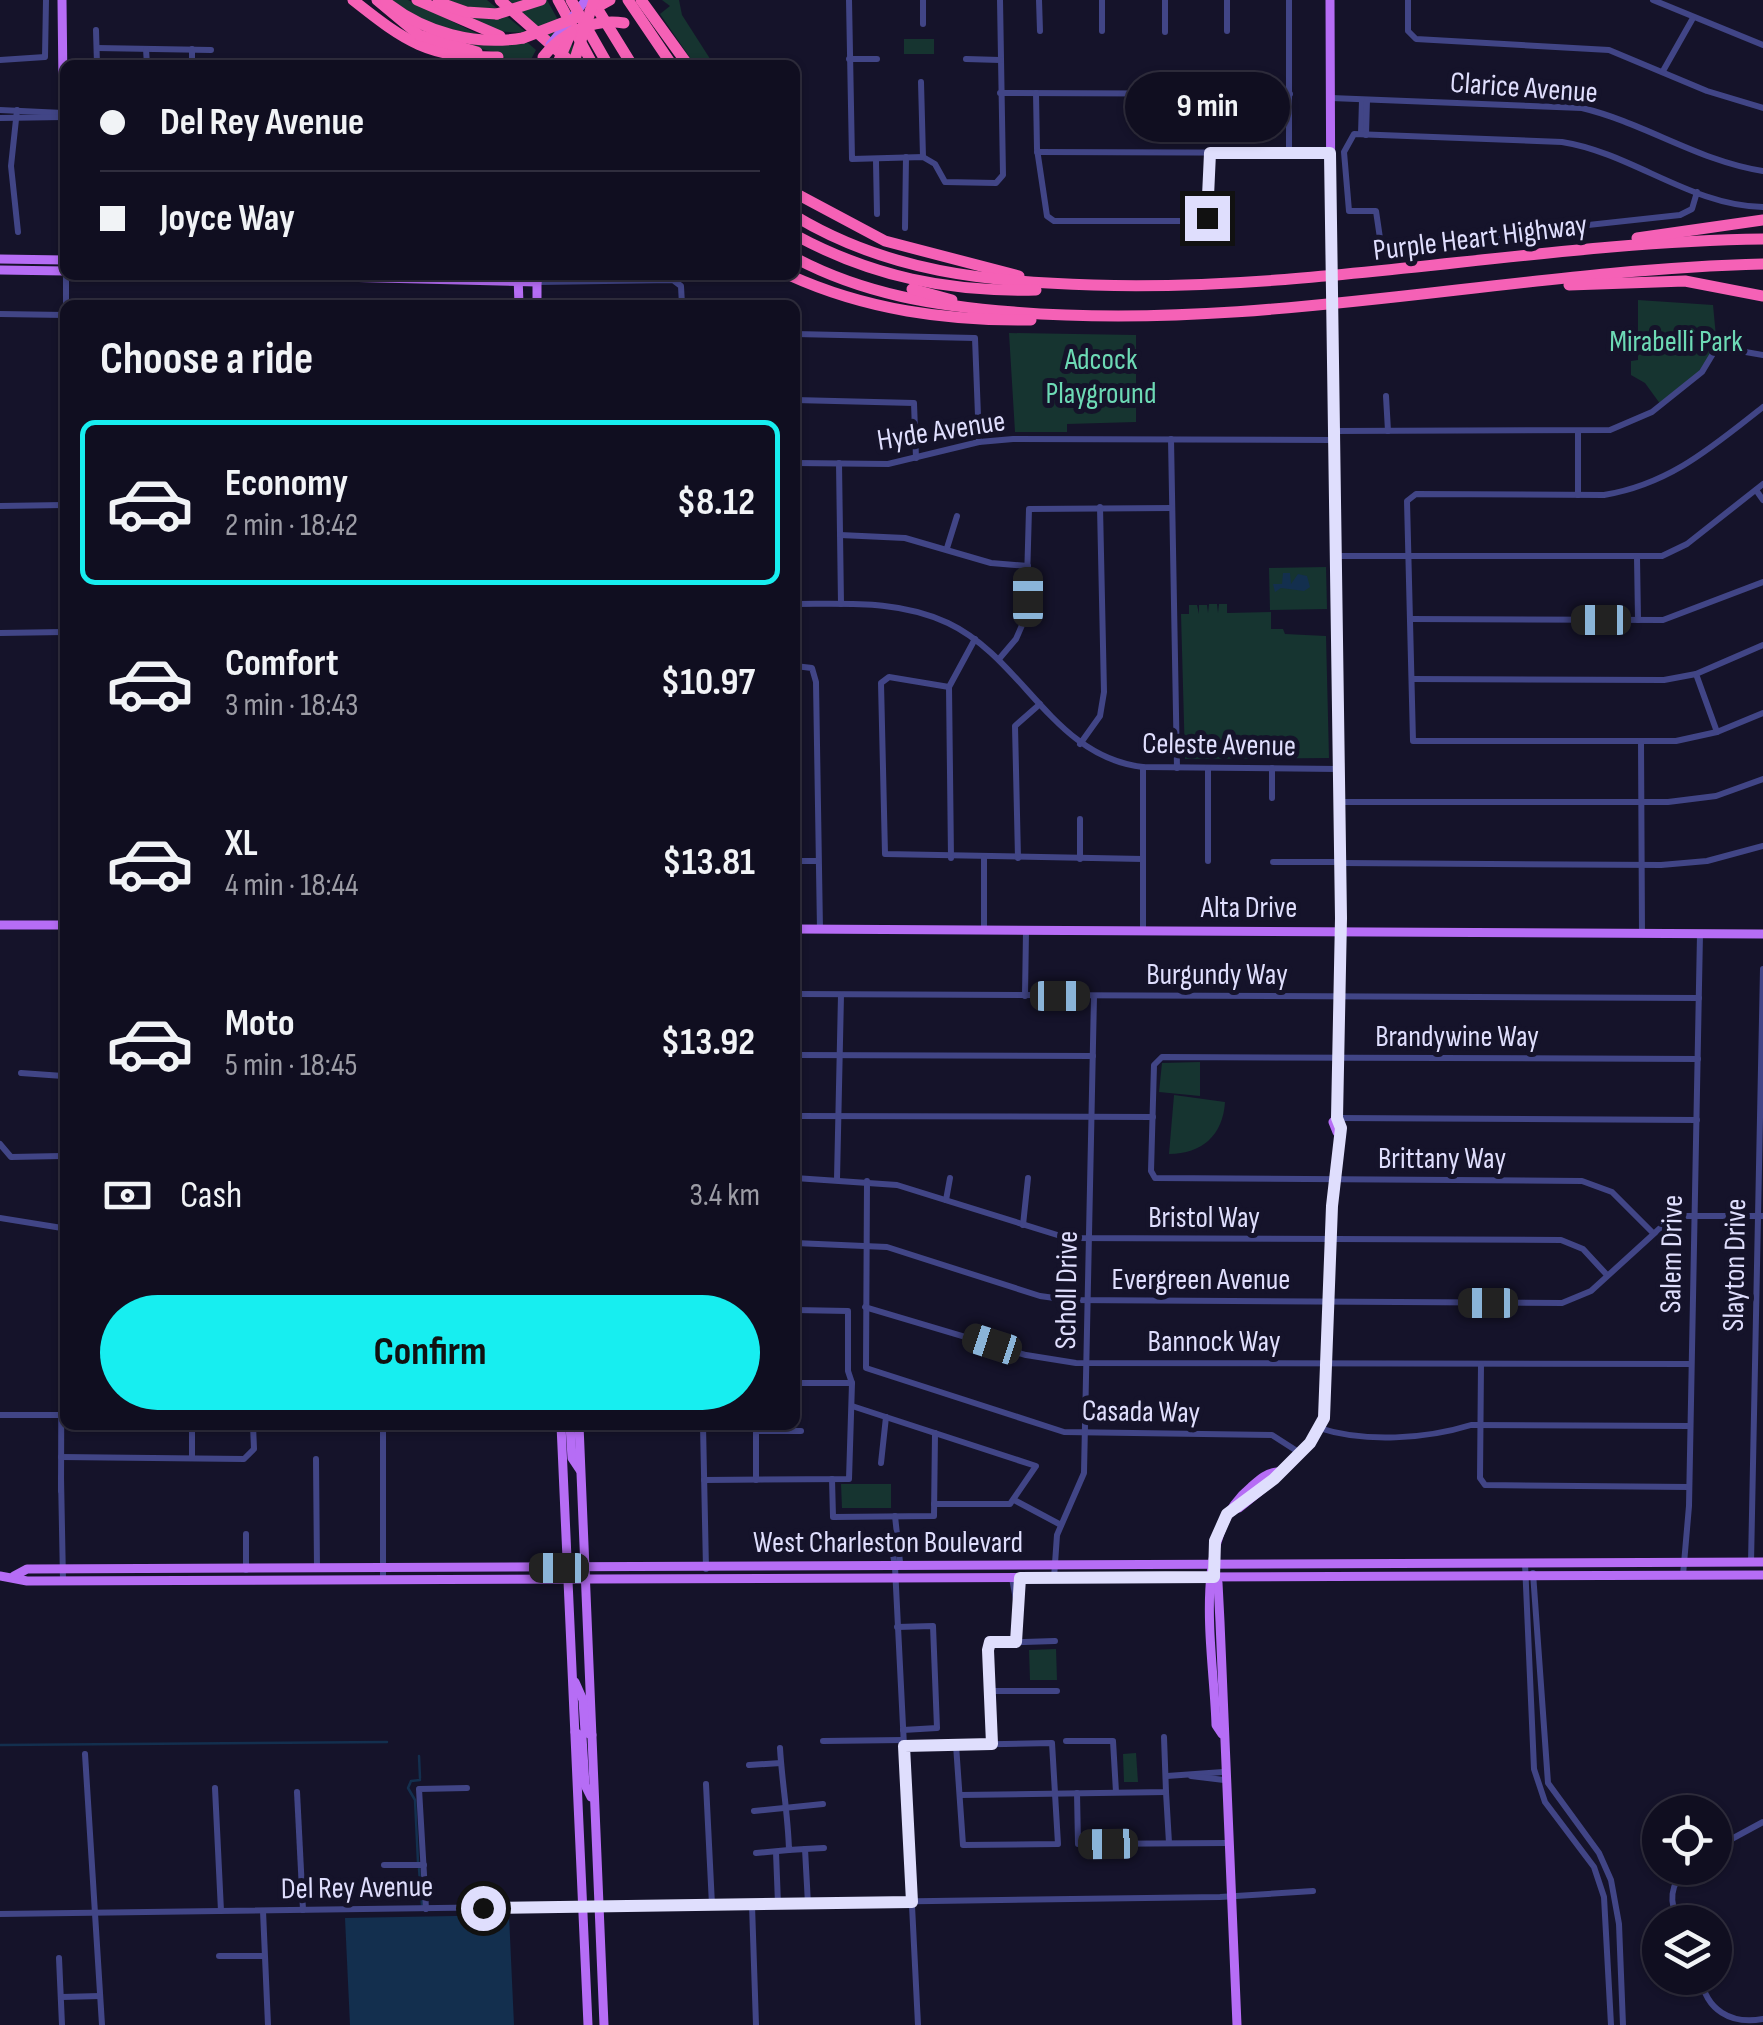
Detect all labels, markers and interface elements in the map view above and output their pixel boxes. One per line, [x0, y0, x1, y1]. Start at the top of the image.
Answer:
street label: Clarice Avenue [1449, 65, 1599, 111]
callout: 9 min [1124, 73, 1290, 143]
text: 9 min [1176, 87, 1239, 126]
text: Del Rey Avenue [160, 100, 364, 145]
text: Joyce Way [160, 196, 295, 241]
route end [1185, 196, 1230, 241]
street label: Purple Heart Highway [1371, 207, 1590, 269]
park label: Mirabelli Park [1609, 324, 1743, 360]
text: Choose a ride [100, 332, 313, 387]
park label: Adcock Playground [1046, 342, 1156, 412]
street label: Hyde Avenue [874, 403, 1008, 459]
icon: car [105, 458, 195, 548]
text: Economy [225, 461, 348, 506]
text: $8.12 [677, 480, 755, 525]
text: 2 min · 18:42 [225, 506, 358, 545]
car [1013, 567, 1043, 627]
car [1571, 605, 1631, 635]
icon: car [105, 638, 195, 728]
text: Comfort [225, 641, 339, 686]
text: $10.97 [661, 660, 755, 705]
text: 3 min · 18:43 [225, 686, 358, 725]
street label: Celeste Avenue [1142, 726, 1296, 764]
icon: car [105, 818, 195, 908]
text: XL [225, 821, 258, 866]
text: $13.81 [662, 840, 755, 885]
text: 4 min · 18:44 [225, 866, 358, 905]
street label: Alta Drive [1200, 890, 1297, 926]
street label: Burgundy Way [1146, 957, 1288, 993]
car [1030, 981, 1090, 1011]
icon: car [105, 998, 195, 1088]
text: Moto [225, 1001, 295, 1046]
street label: Brandywine Way [1375, 1019, 1539, 1055]
text: $13.92 [661, 1020, 755, 1065]
text: 5 min · 18:45 [225, 1046, 357, 1085]
street label: Brittany Way [1378, 1141, 1506, 1177]
icon: cash [100, 1168, 155, 1223]
text: Cash [180, 1173, 242, 1218]
text: 3.4 km [689, 1176, 760, 1215]
street label: Salem Drive [1653, 1194, 1691, 1314]
street label: Slayton Drive [1716, 1198, 1754, 1332]
street label: Bristol Way [1148, 1200, 1260, 1236]
street label: Scholl Drive [1048, 1230, 1086, 1350]
street label: Evergreen Avenue [1112, 1262, 1290, 1298]
car [1458, 1288, 1518, 1318]
button: Confirm [100, 1295, 760, 1410]
car [959, 1320, 1025, 1368]
street label: Bannock Way [1148, 1324, 1281, 1360]
street label: Casada Way [1082, 1393, 1201, 1431]
street label: West Charleston Boulevard [753, 1525, 1023, 1561]
car [529, 1553, 589, 1583]
map controls [1642, 1795, 1732, 1995]
button: locate [1642, 1795, 1732, 1885]
car [1078, 1828, 1138, 1860]
street label: Del Rey Avenue [281, 1869, 433, 1907]
route start [461, 1886, 506, 1931]
button: layers [1642, 1905, 1732, 1995]

